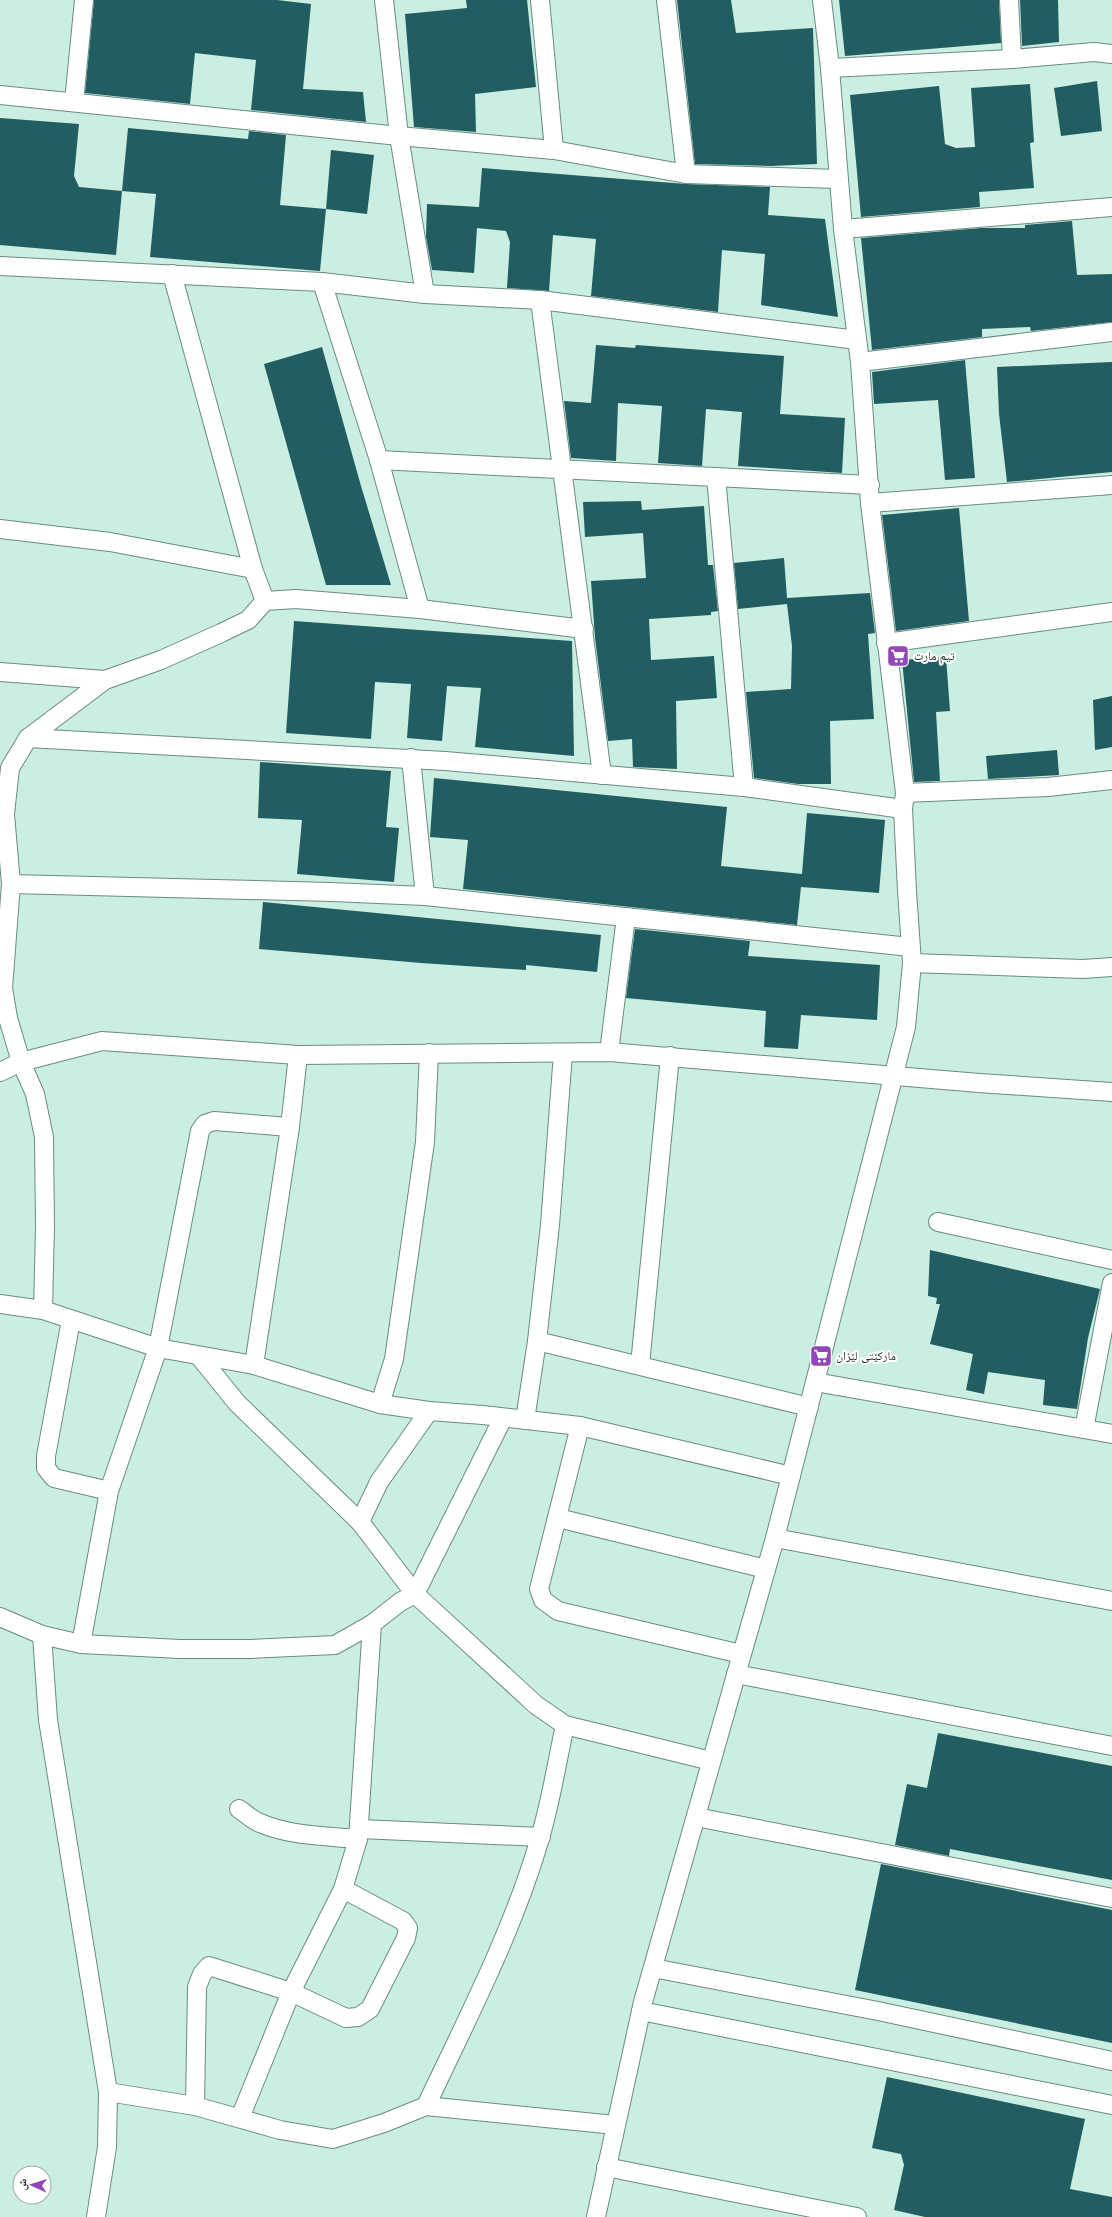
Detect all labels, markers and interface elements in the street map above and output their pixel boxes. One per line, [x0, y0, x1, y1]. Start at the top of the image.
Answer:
supermarket icon: تيم مارت [885, 643, 911, 669]
place label: تيم مارت [914, 649, 955, 664]
supermarket icon: مارکێتی لێزان [808, 1343, 834, 1369]
place label: مارکێتی لێزان [836, 1349, 896, 1363]
north arrow [12, 2165, 52, 2205]
text: ش [16, 2178, 30, 2191]

